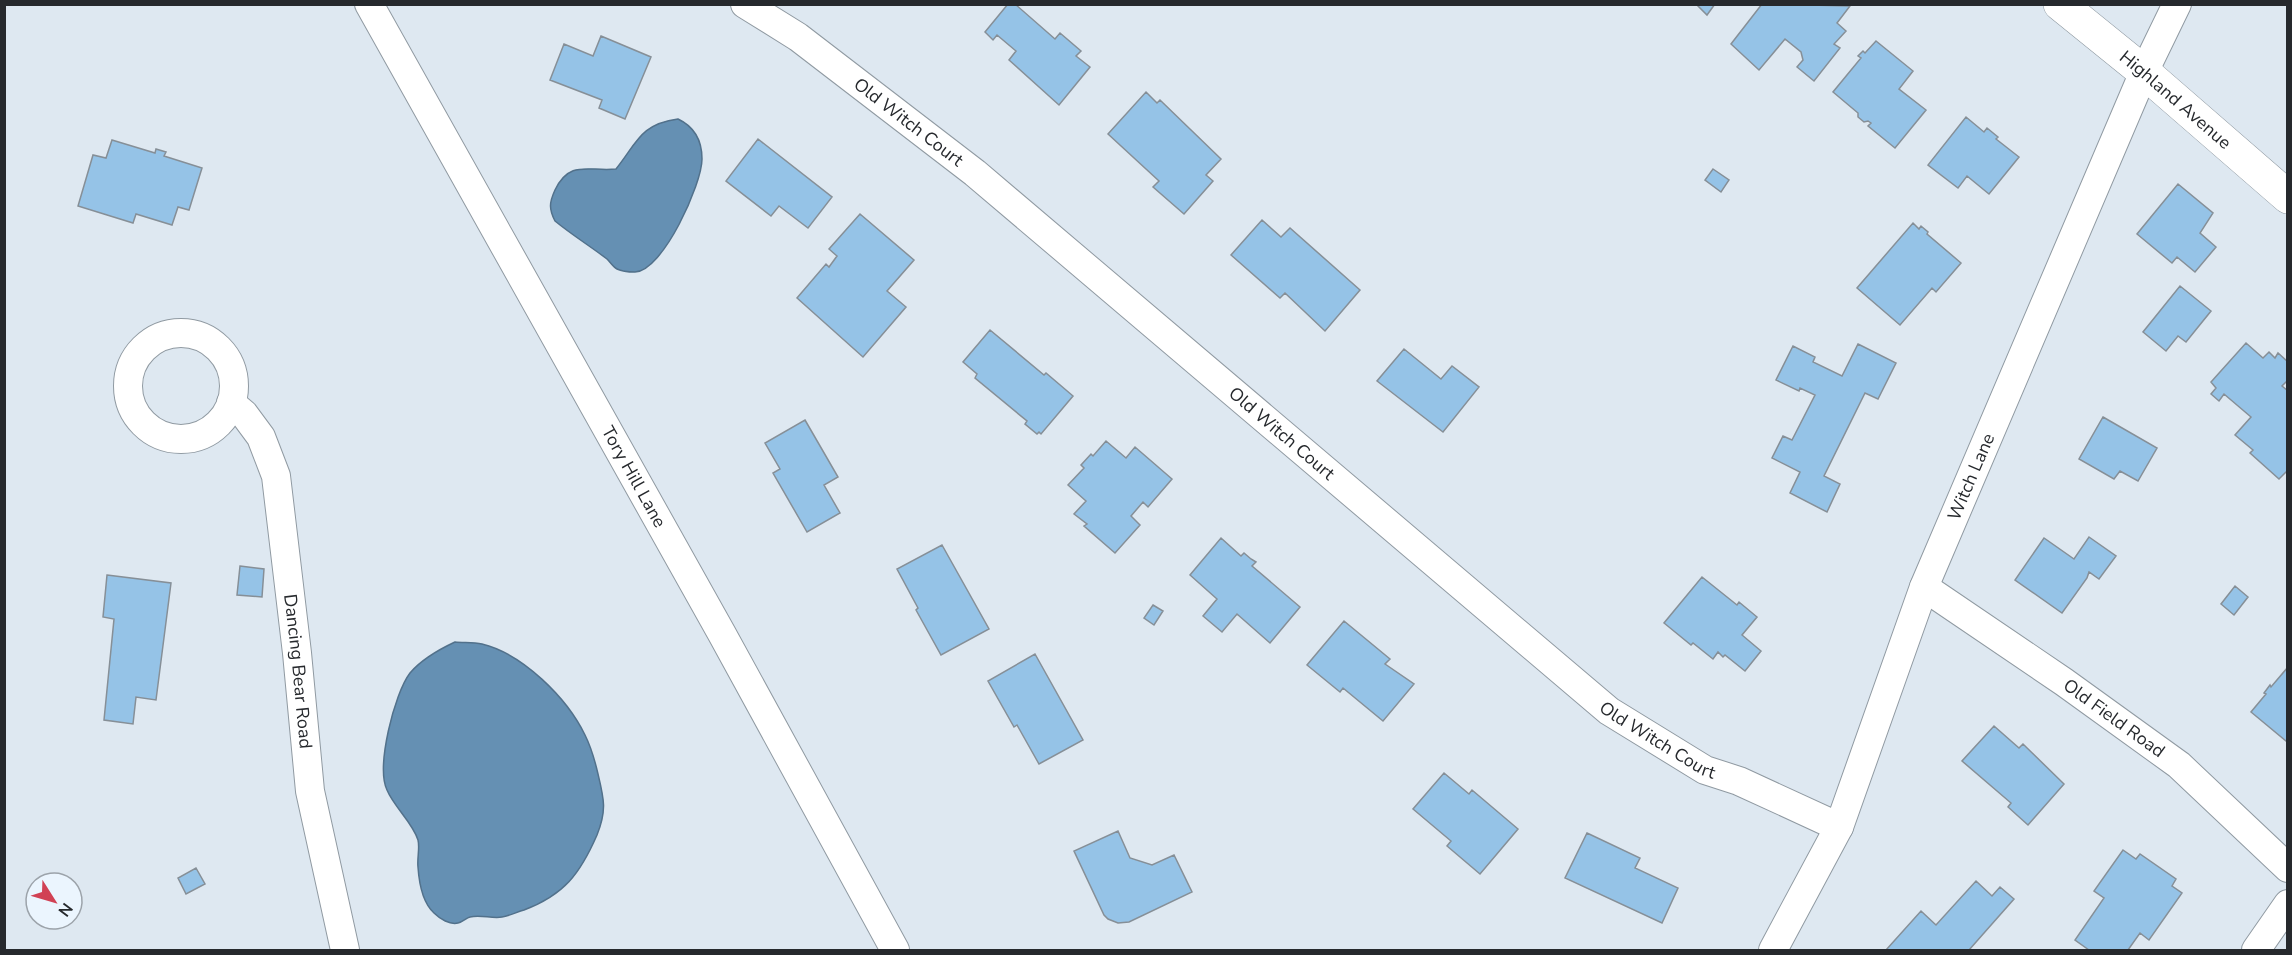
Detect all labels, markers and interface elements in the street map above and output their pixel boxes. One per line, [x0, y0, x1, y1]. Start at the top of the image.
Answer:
street label: Highland Avenue [2115, 45, 2236, 155]
street label: Old Witch Court [849, 72, 969, 172]
street label: Old Witch Court [1224, 381, 1341, 486]
street label: Tory Hill Lane [596, 422, 672, 532]
street label: Witch Lane [1942, 430, 2000, 524]
street label: Dancing Bear Road [278, 593, 318, 750]
street label: Old Field Road [2058, 673, 2170, 763]
street label: Old Witch Court [1594, 696, 1719, 785]
north arrow [24, 871, 84, 931]
text: N [53, 898, 78, 921]

